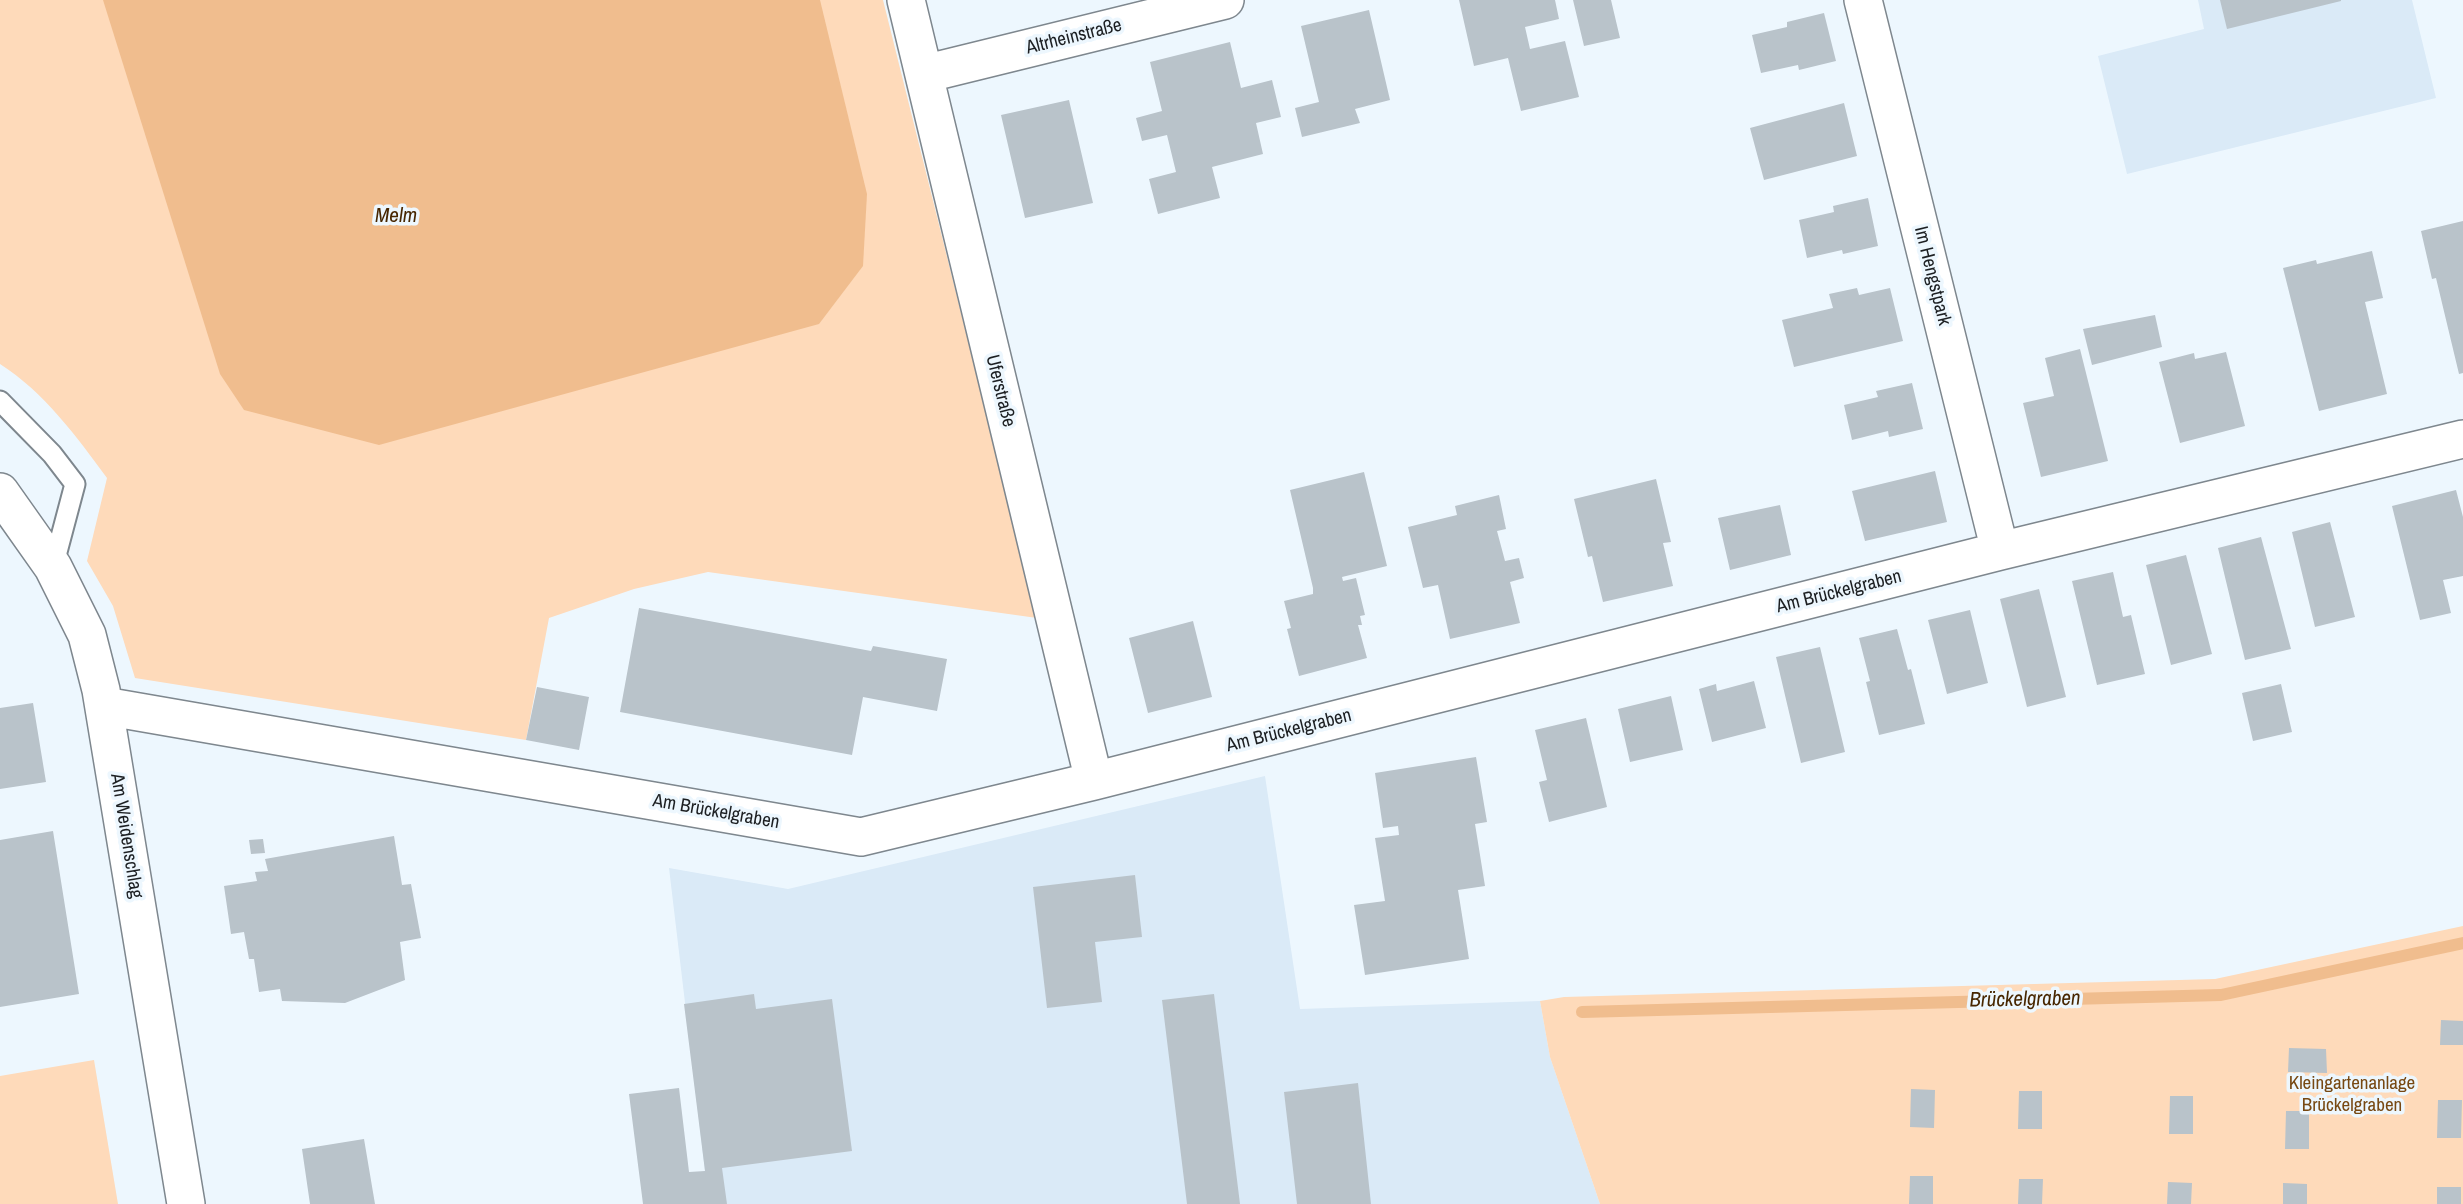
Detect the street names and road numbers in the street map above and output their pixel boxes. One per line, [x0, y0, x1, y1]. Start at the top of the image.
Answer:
street label: Altrheinstraße [1024, 14, 1124, 60]
street label: Im Hengstpark [1909, 224, 1955, 328]
street label: Uferstraße [980, 353, 1020, 429]
street label: Am Brückelgraben [1774, 565, 1904, 619]
street label: Am Brückelgraben [1224, 704, 1354, 758]
street label: Am Weidenschlag [105, 772, 147, 900]
street label: Am Brückelgraben [651, 790, 781, 834]

